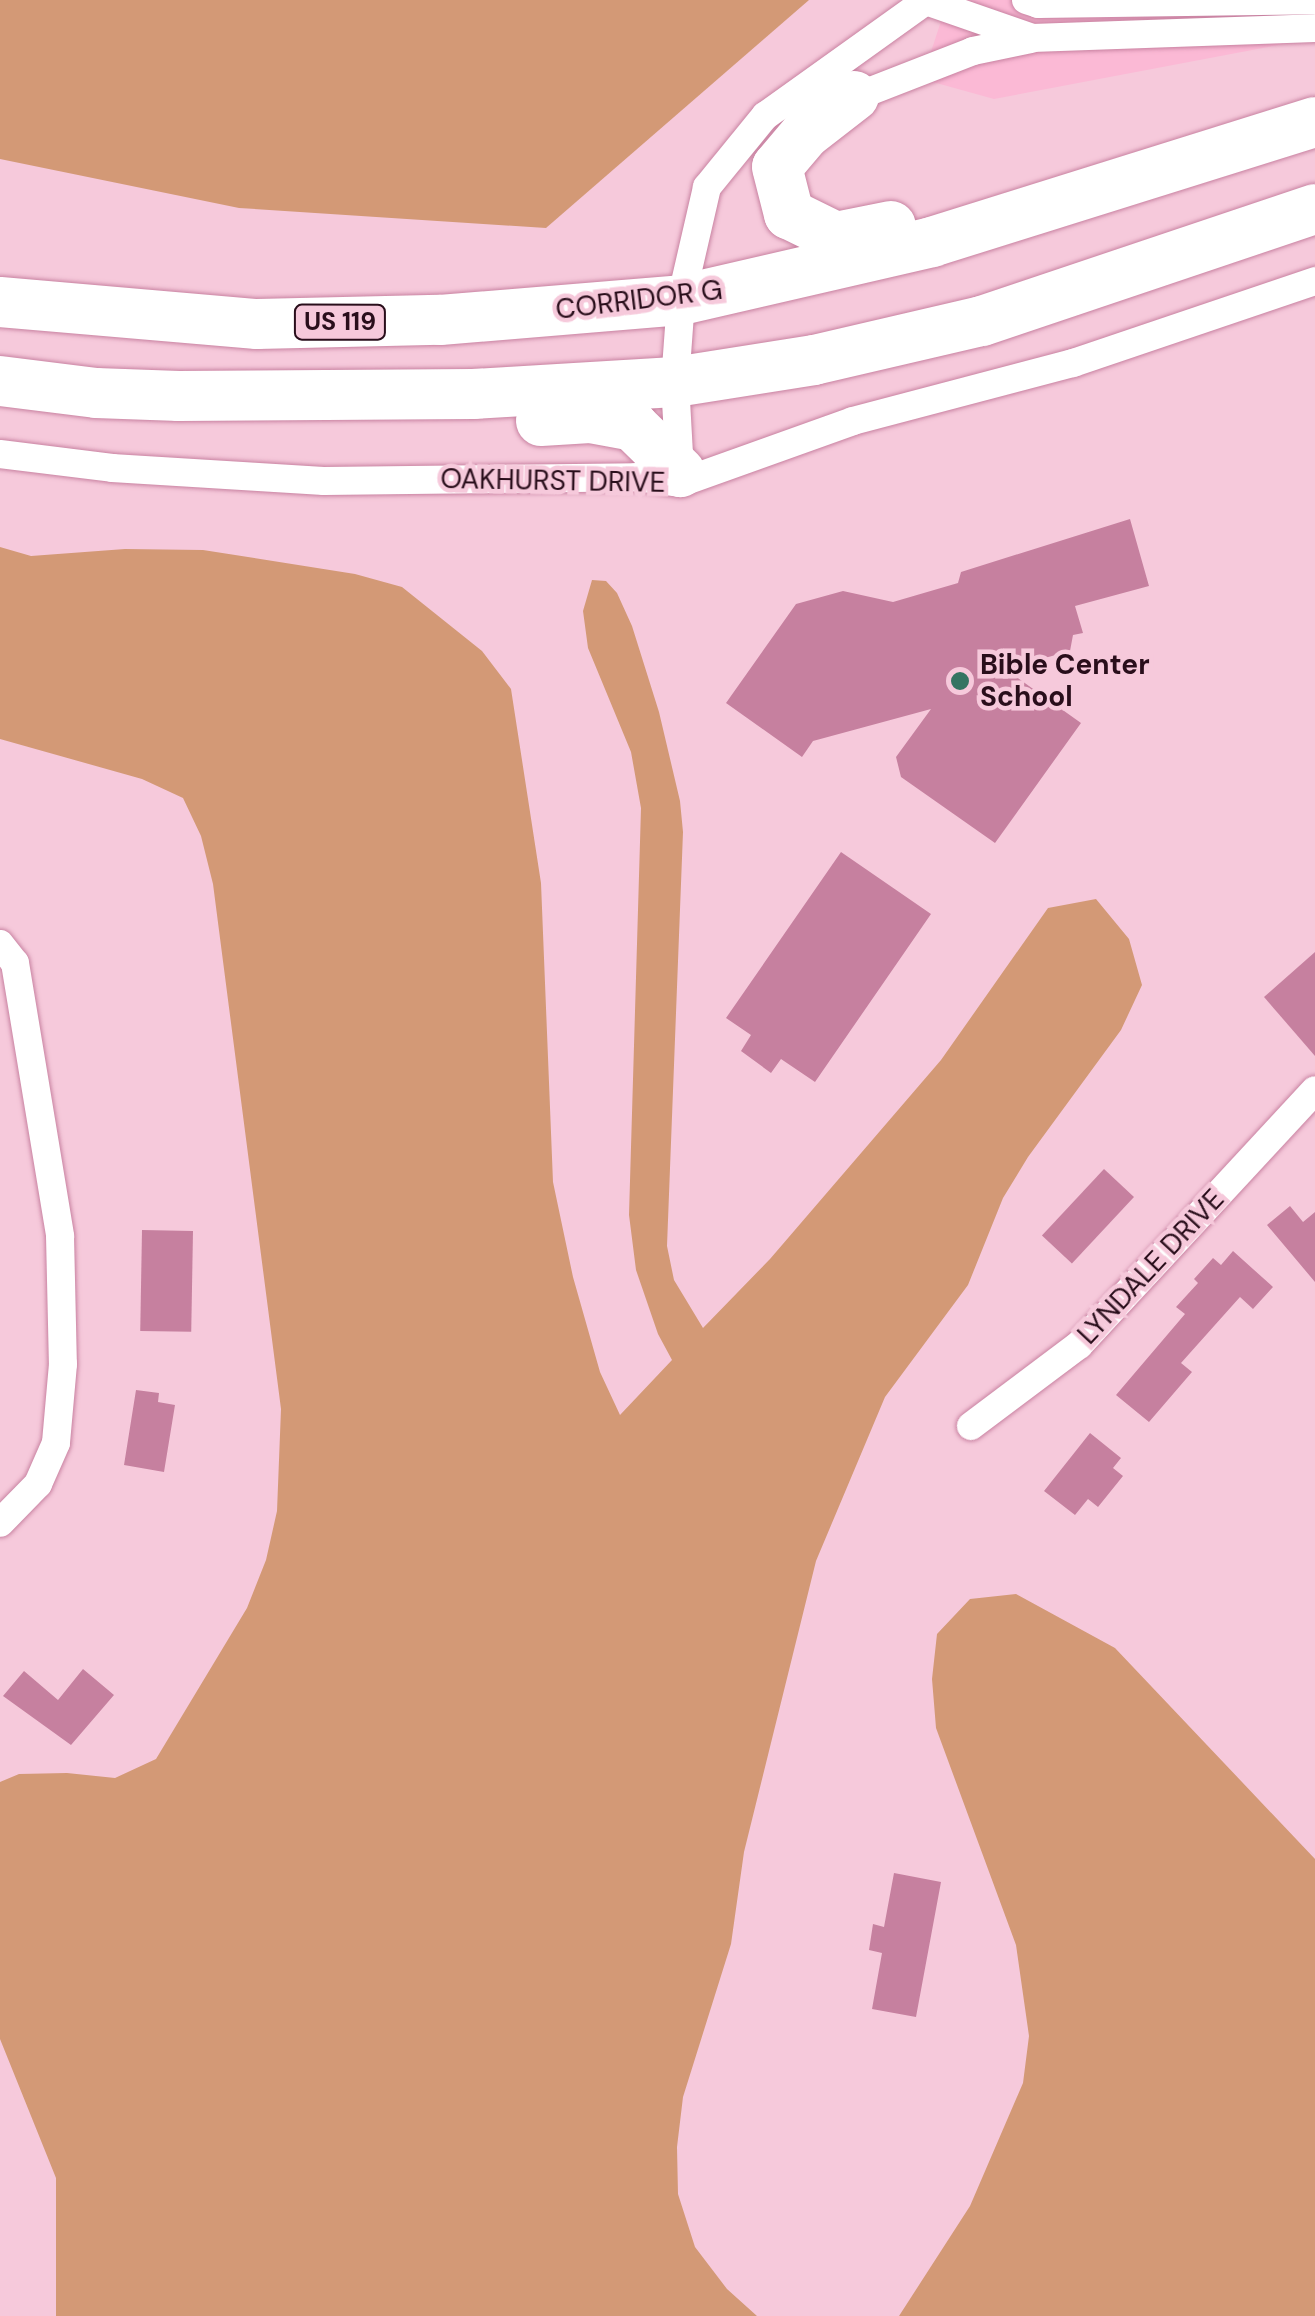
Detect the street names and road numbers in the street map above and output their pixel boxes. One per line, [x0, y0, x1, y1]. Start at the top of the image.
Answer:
street label: CORRIDOR G [554, 273, 724, 327]
road number: US 119 [292, 302, 388, 342]
street label: OAKHURST DRIVE [440, 462, 666, 500]
street label: LYNDALE DRIVE [1071, 1183, 1231, 1351]

